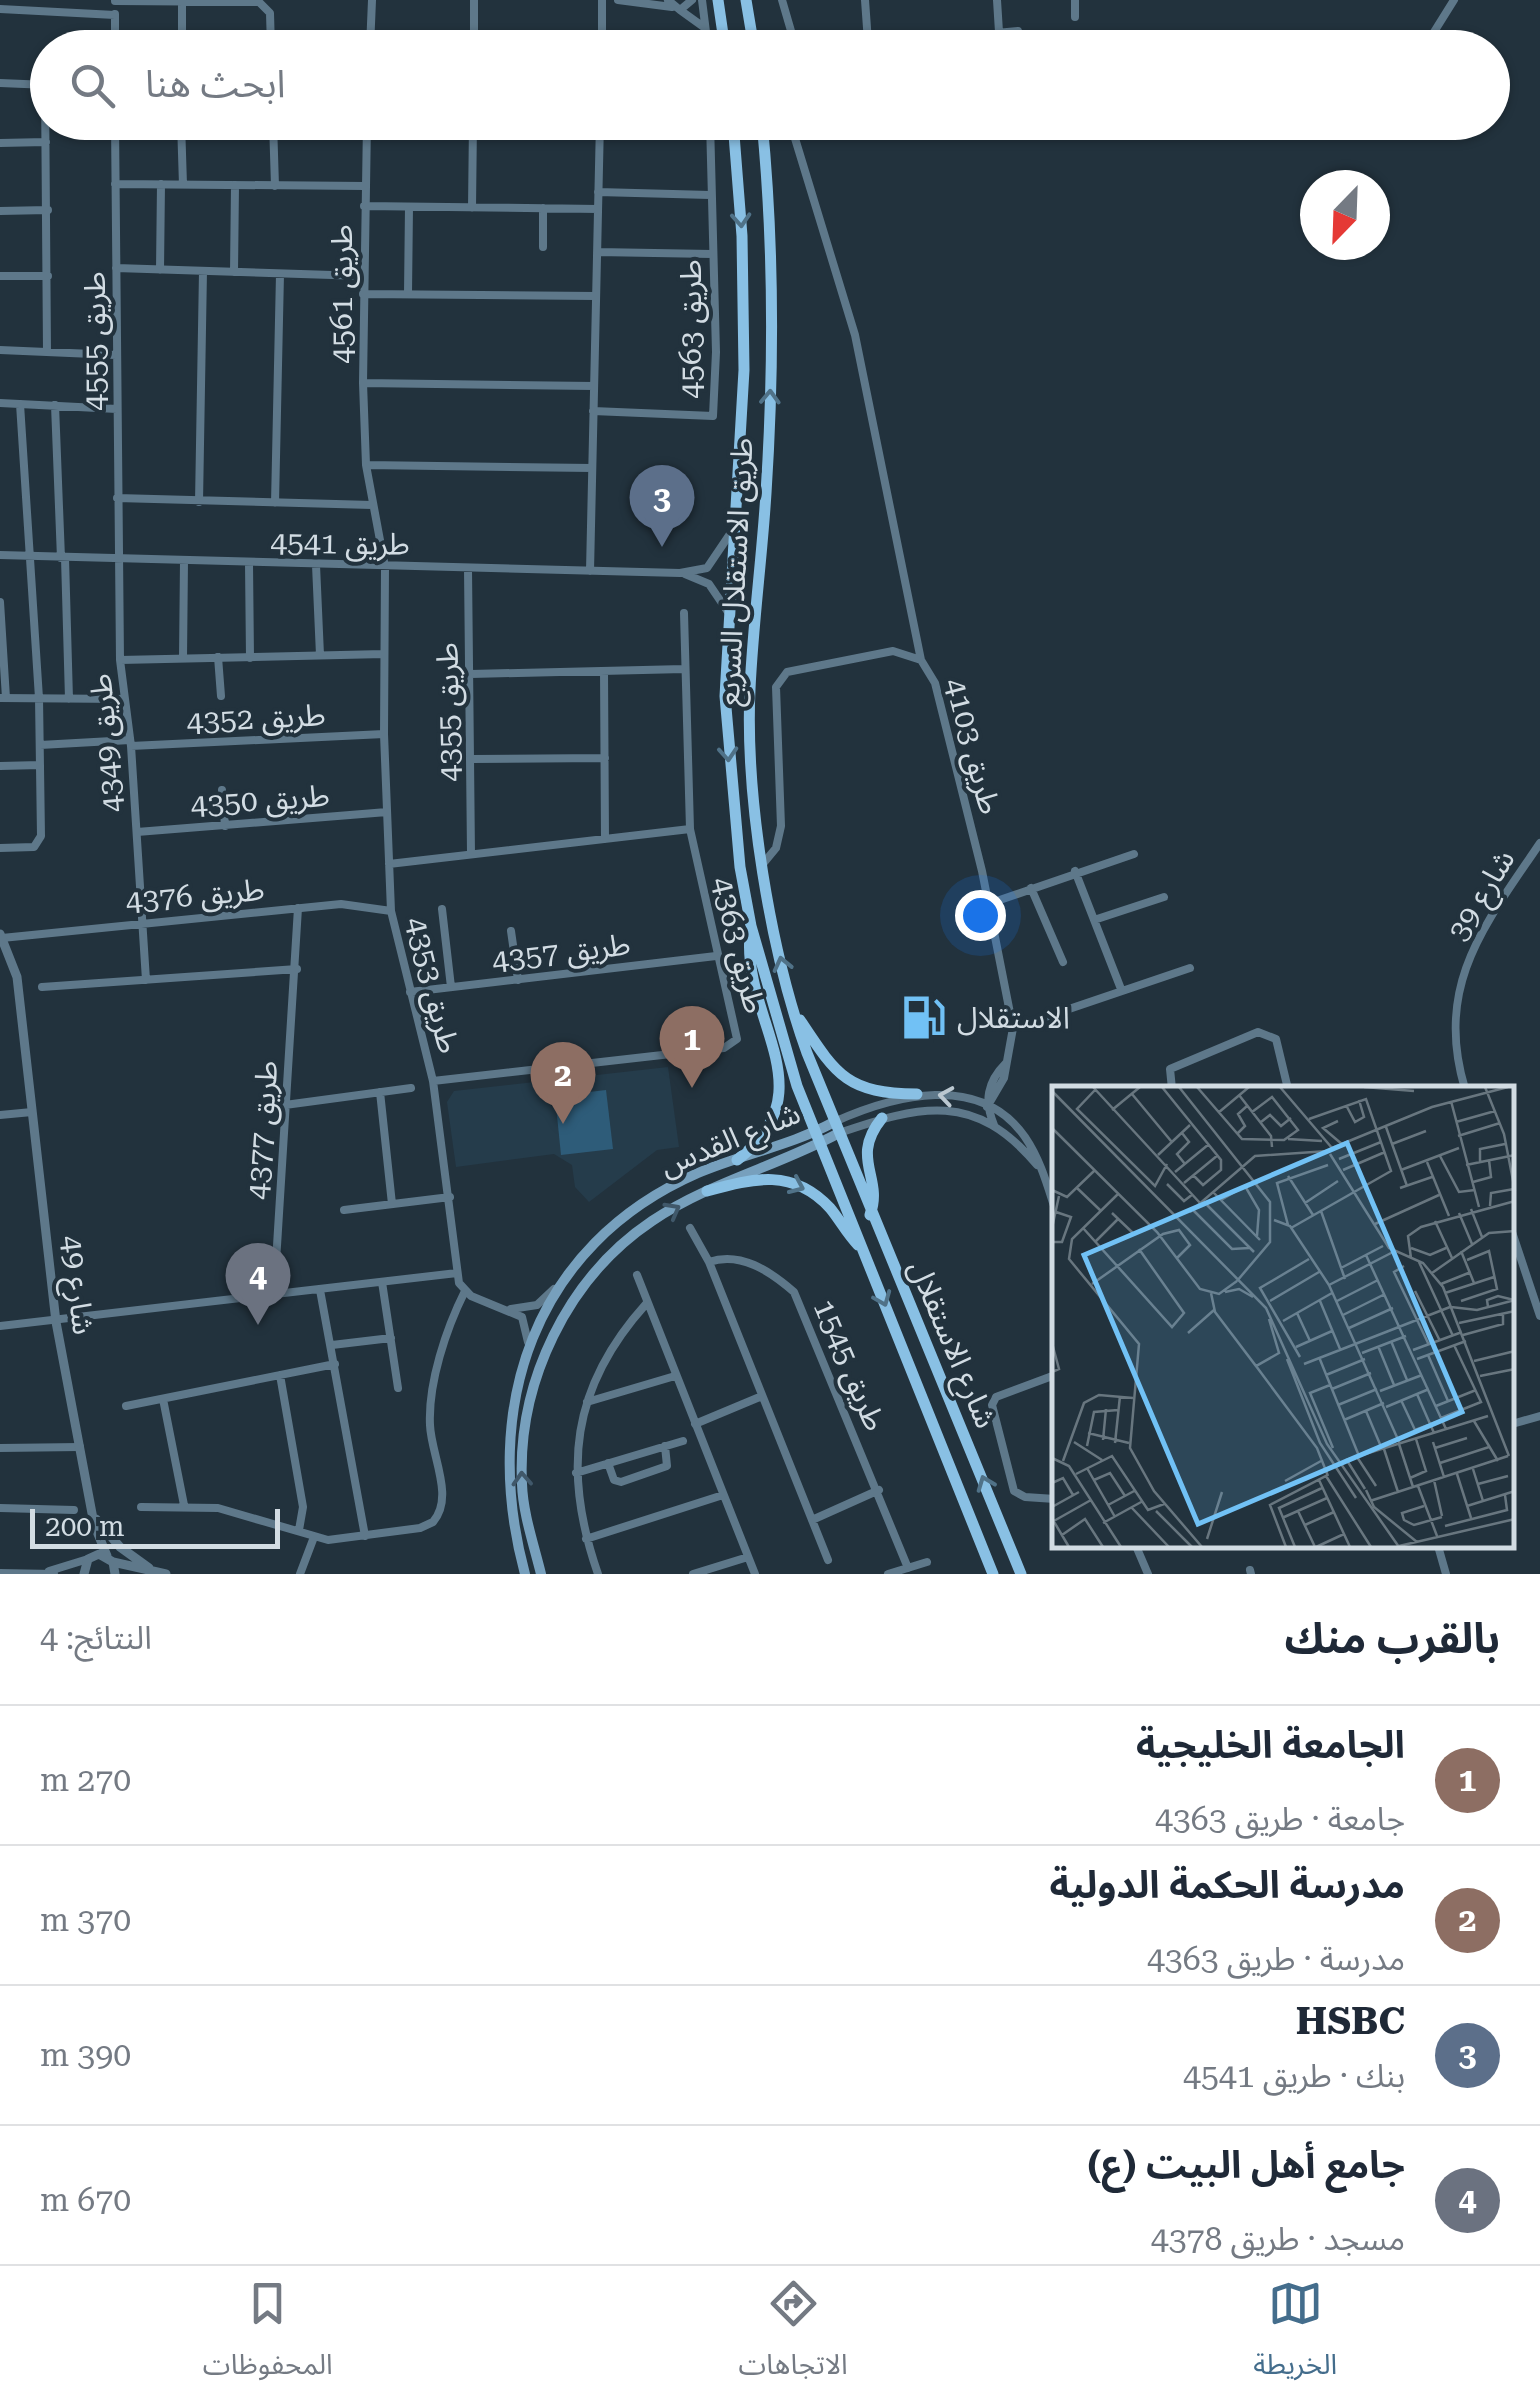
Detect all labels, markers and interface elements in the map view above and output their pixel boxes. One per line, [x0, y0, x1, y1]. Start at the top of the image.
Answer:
search box [30, 30, 1510, 140]
icon: search [65, 58, 120, 113]
text: ابحث هنا [145, 62, 286, 106]
north arrow [1300, 170, 1390, 260]
one-way arrow [730, 212, 751, 228]
street label: طريق 4561 [324, 224, 360, 364]
street label: طريق 4563 [673, 259, 709, 399]
street label: طريق 4555 [77, 271, 113, 411]
one-way arrow [760, 388, 781, 404]
street label: طريق الاستقلال السريع [710, 437, 765, 707]
pin: 3 [630, 464, 694, 547]
street label: طريق 4541 [270, 524, 410, 563]
street label: طريق 4355 [429, 642, 468, 782]
street label: طريق 4349 [82, 672, 130, 814]
street label: طريق 4103 [937, 674, 1008, 818]
street label: طريق 4352 [186, 697, 327, 740]
one-way arrow [717, 746, 738, 762]
street label: طريق 4350 [189, 778, 331, 823]
street label: شارع 39 [1440, 843, 1526, 949]
street label: طريق 4376 [124, 871, 266, 919]
street label: طريق 4363 [704, 873, 773, 1017]
your location [955, 890, 1006, 941]
street label: طريق 4353 [398, 913, 467, 1057]
street label: طريق 4357 [490, 926, 632, 979]
one-way arrow [772, 956, 793, 973]
fuel station icon: الاستقلال [900, 993, 948, 1041]
place label: الاستقلال [957, 1000, 1070, 1036]
pin: 1 [660, 1006, 724, 1088]
pin: 2 [530, 1042, 596, 1124]
street label: طريق 4377 [240, 1059, 285, 1201]
one-way arrow [938, 1086, 954, 1107]
inset map [1052, 1086, 1515, 1549]
street label: شارع القدس [655, 1095, 807, 1188]
one-way arrow [787, 1174, 805, 1194]
one-way arrow [662, 1202, 680, 1222]
street label: شارع 49 [50, 1233, 101, 1337]
pin: 4 [226, 1242, 290, 1325]
street label: شارع الاستقلال [897, 1255, 1004, 1435]
one-way arrow [871, 1289, 891, 1307]
street label: طريق 1545 [806, 1294, 893, 1436]
one-way arrow [512, 1470, 533, 1486]
one-way arrow [976, 1476, 996, 1493]
scale bar [30, 1504, 280, 1548]
text: 200 m [45, 1510, 125, 1543]
text: بالقرب منك [1285, 1614, 1500, 1663]
text: النتائج: 4 [40, 1619, 152, 1657]
text: الجامعة الخليجية [1136, 1723, 1405, 1767]
text: 270 m [40, 1761, 131, 1799]
text: 1 [1459, 1761, 1476, 1799]
text: جامعة · طريق 4363 [1155, 1800, 1405, 1838]
text: مدرسة الحكمة الدولية [1049, 1863, 1405, 1907]
text: 370 m [40, 1901, 131, 1939]
text: 2 [1459, 1901, 1476, 1939]
text: مدرسة · طريق 4363 [1147, 1940, 1405, 1978]
text: HSBC [1296, 1999, 1405, 2043]
text: 390 m [40, 2036, 131, 2074]
text: 3 [1459, 2036, 1476, 2074]
text: بنك · طريق 4541 [1183, 2057, 1405, 2095]
text: جامع أهل البيت (ع) [1088, 2143, 1405, 2187]
text: 670 m [40, 2181, 131, 2219]
text: 4 [1459, 2181, 1476, 2219]
text: مسجد · طريق 4378 [1151, 2220, 1405, 2258]
tab: المحفوظات [203, 2276, 333, 2395]
tab: الاتجاهات [738, 2276, 848, 2395]
tab: الخريطة [1253, 2276, 1337, 2395]

